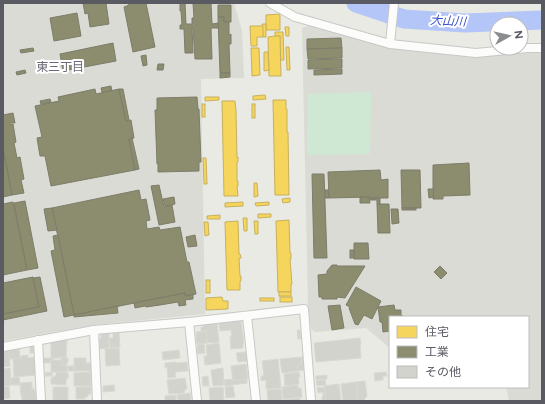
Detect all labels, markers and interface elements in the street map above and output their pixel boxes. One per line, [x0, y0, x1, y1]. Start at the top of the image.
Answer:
water label: 大山川 [430, 13, 468, 29]
north arrow [489, 16, 529, 56]
text: N [511, 30, 525, 40]
district label: 東三丁目 [36, 60, 84, 74]
legend [389, 316, 529, 388]
text: 住宅 [425, 325, 449, 339]
text: 工業 [425, 345, 449, 359]
text: その他 [425, 365, 461, 379]

